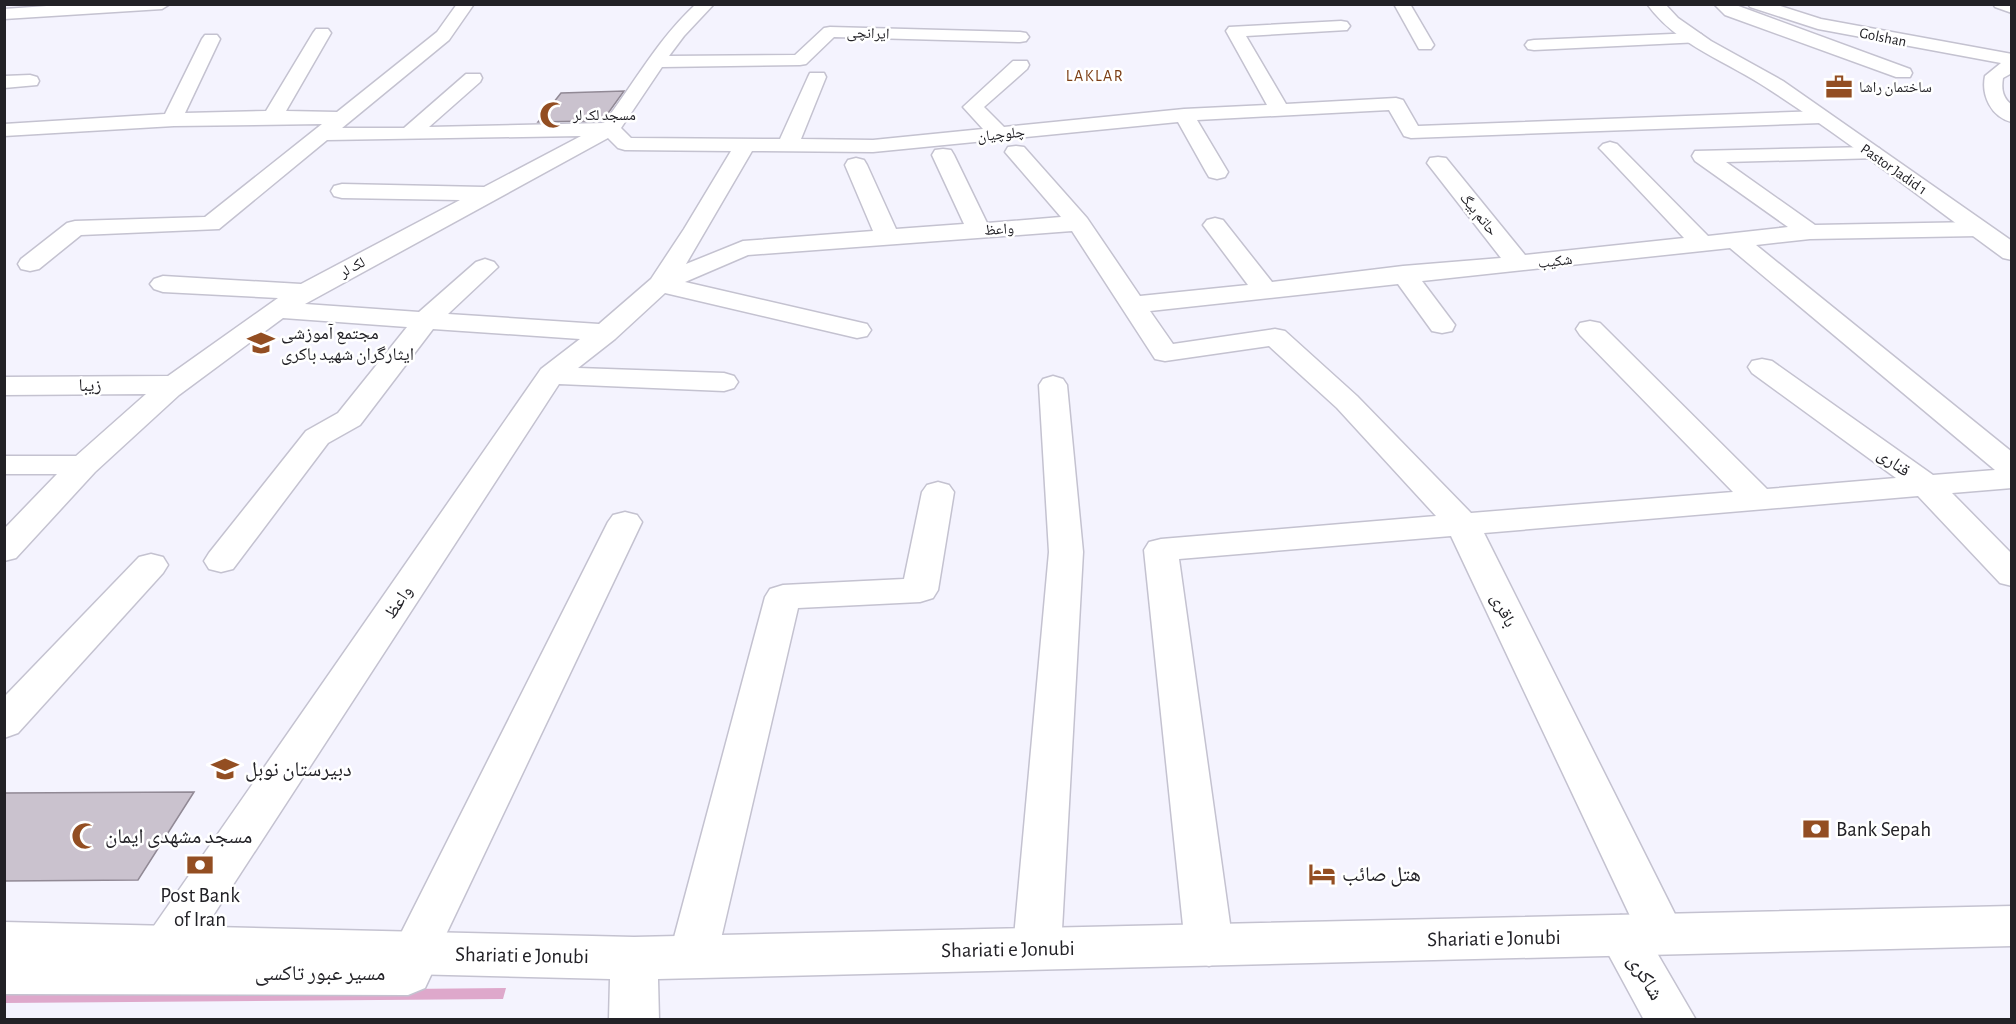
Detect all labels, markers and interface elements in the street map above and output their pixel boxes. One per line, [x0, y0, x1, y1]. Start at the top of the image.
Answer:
street label: ایرانچی [846, 25, 890, 44]
street label: Golshan [1858, 26, 1908, 49]
district label: LAKLAR [1066, 68, 1124, 84]
office icon: ساختمان راشا [1824, 72, 1854, 102]
place label: ساختمان راشا [1859, 80, 1932, 97]
mosque icon: مسجد لک لر [538, 100, 568, 130]
place label: مسجد لک لر [572, 108, 636, 124]
street label: چلوچیان [977, 124, 1026, 146]
street label: Pastor Jadid 1 [1858, 141, 1930, 198]
street label: حاتم بیگ [1455, 190, 1500, 240]
street label: واعظ [984, 221, 1014, 239]
street label: شکیب [1537, 252, 1573, 271]
street label: لک لر [336, 255, 368, 282]
place label: مجتمع آموزشی ایثارگران شهید باکری [281, 323, 414, 365]
school or university icon: مجتمع آموزشی ایثارگران شهید باکری [246, 328, 276, 358]
street label: زیبا [79, 377, 102, 396]
street label: قناری [1873, 445, 1913, 481]
street label: واعظ [381, 583, 416, 622]
street label: باقری [1486, 591, 1519, 631]
school or university icon: دبیرستان نوبل [210, 754, 240, 784]
place label: دبیرستان نوبل [245, 759, 352, 782]
bank icon: Bank Sepah [1801, 814, 1831, 844]
place label: Bank Sepah [1836, 819, 1931, 840]
mosque icon: مسجد مشهدی ایمان [70, 821, 100, 851]
place label: مسجد مشهدی ایمان [105, 826, 252, 848]
bank icon: Post Bank of Iran [185, 850, 215, 880]
hotel icon: هتل صائب [1307, 859, 1337, 889]
place label: هتل صائب [1342, 864, 1421, 887]
place label: Post Bank of Iran [160, 885, 240, 930]
street label: Shariati e Jonubi [1427, 927, 1561, 950]
street label: Shariati e Jonubi [941, 938, 1075, 961]
street label: Shariati e Jonubi [455, 944, 589, 967]
street label: شاکری [1623, 951, 1667, 1004]
street label: مسیر عبور تاکسی [255, 963, 385, 986]

